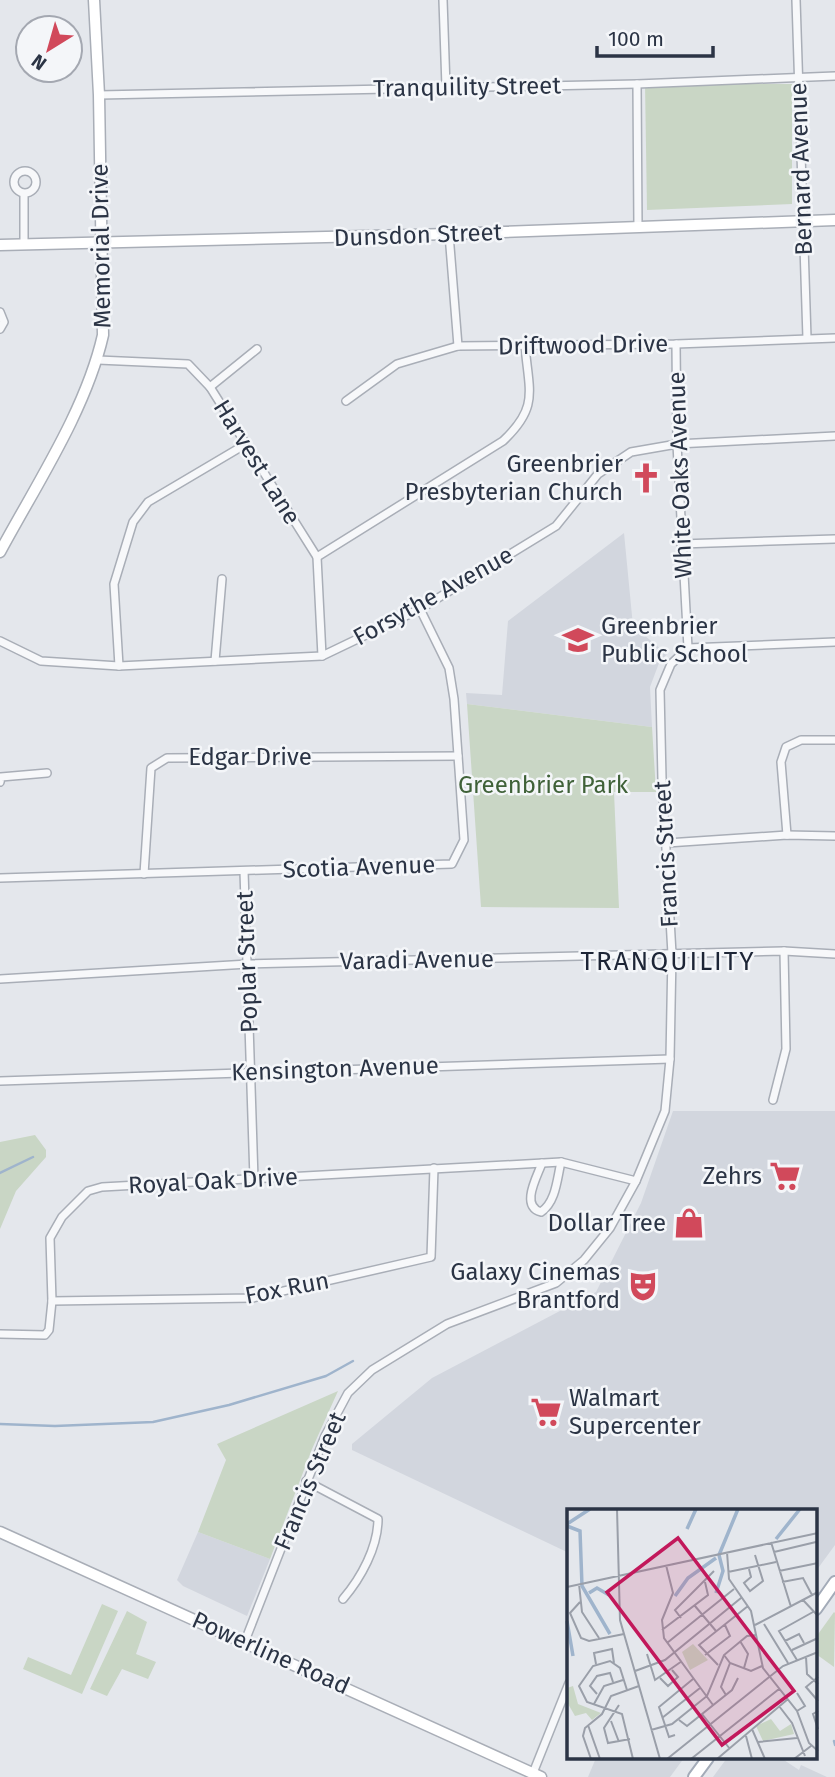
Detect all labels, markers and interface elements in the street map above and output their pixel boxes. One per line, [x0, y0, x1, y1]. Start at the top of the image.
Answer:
north arrow [14, 14, 84, 84]
scale bar [597, 14, 712, 58]
text: 100 m [608, 26, 664, 52]
text: N [27, 49, 51, 75]
street label: Tranquility Street [373, 71, 562, 103]
street label: Bernard Avenue [784, 82, 818, 256]
street label: Memorial Drive [86, 163, 116, 329]
street label: Dunsdon Street [333, 218, 503, 252]
street label: Driftwood Drive [498, 330, 668, 360]
street label: White Oaks Avenue [662, 371, 698, 579]
street label: Harvest Lane [208, 395, 306, 529]
place label: Greenbrier Presbyterian Church [405, 450, 624, 506]
church icon: Greenbrier Presbyterian Church [629, 461, 663, 495]
street label: Forsythe Avenue [348, 541, 518, 651]
place label: Greenbrier Public School [601, 612, 748, 668]
school or university icon: Greenbrier Public School [561, 623, 595, 657]
street label: Edgar Drive [188, 743, 312, 771]
park label: Greenbrier Park [458, 771, 629, 799]
street label: Francis Street [648, 779, 684, 928]
street label: Scotia Avenue [282, 850, 436, 884]
street label: Poplar Street [231, 890, 263, 1034]
street label: Varadi Avenue [340, 945, 494, 975]
district label: TRANQUILITY [580, 946, 756, 977]
street label: Kensington Avenue [231, 1051, 439, 1087]
supermarket icon: Zehrs [768, 1159, 802, 1193]
place label: Zehrs [703, 1162, 762, 1190]
street label: Royal Oak Drive [127, 1163, 299, 1199]
shop icon: Dollar Tree [672, 1206, 706, 1240]
place label: Dollar Tree [548, 1209, 666, 1237]
place label: Galaxy Cinemas Brantford [450, 1258, 620, 1314]
street label: Fox Run [242, 1266, 332, 1310]
theatre icon: Galaxy Cinemas Brantford [626, 1269, 660, 1303]
place label: Walmart Supercenter [569, 1384, 701, 1440]
supermarket icon: Walmart Supercenter [529, 1395, 563, 1429]
street label: Francis Street [268, 1407, 352, 1554]
inset map [567, 1509, 818, 1760]
street label: Powerline Road [188, 1606, 354, 1700]

